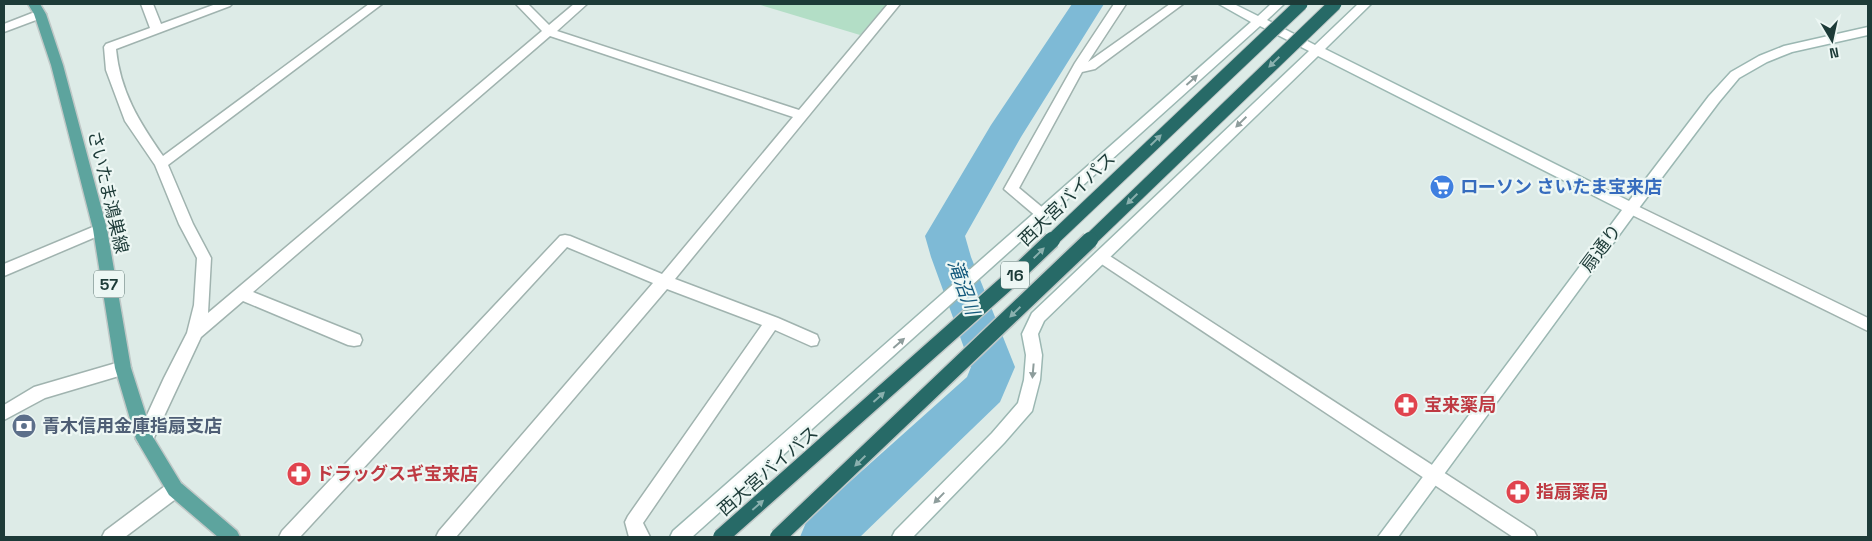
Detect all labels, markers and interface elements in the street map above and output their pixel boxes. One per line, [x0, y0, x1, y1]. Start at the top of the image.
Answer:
north arrow [1807, 15, 1857, 65]
text: N [1828, 43, 1840, 62]
one-way arrow [1268, 56, 1280, 68]
one-way arrow [1186, 74, 1199, 85]
one-way arrow [1235, 116, 1247, 128]
street label: さいたま鴻巣線 [83, 128, 134, 256]
one-way arrow [1149, 134, 1161, 146]
street label: 西大宮バイパス [1013, 147, 1120, 251]
supermarket icon: ローソン さいたま宝来店 [1429, 174, 1455, 200]
place label: ローソン さいたま宝来店 [1460, 175, 1662, 198]
one-way arrow [1126, 193, 1138, 205]
street label: 扇通り [1575, 219, 1626, 276]
one-way arrow [1032, 247, 1044, 259]
water label: 滝沼川 [942, 256, 986, 320]
road number: 16 [1001, 262, 1029, 288]
road number: 57 [94, 270, 124, 298]
one-way arrow [1009, 306, 1021, 318]
one-way arrow [892, 337, 904, 349]
one-way arrow [1029, 363, 1037, 379]
one-way arrow [873, 392, 886, 403]
pharmacy icon: 宝来薬局 [1393, 392, 1419, 418]
place label: 宝来薬局 [1424, 393, 1496, 416]
bank icon: 青木信用金庫指扇支店 [11, 413, 37, 439]
place label: 青木信用金庫指扇支店 [42, 414, 222, 437]
street label: 西大宮バイパス [713, 421, 823, 521]
one-way arrow [854, 455, 866, 467]
pharmacy icon: ドラッグスギ宝来店 [286, 461, 312, 487]
place label: ドラッグスギ宝来店 [316, 462, 478, 485]
pharmacy icon: 指扇薬局 [1505, 479, 1531, 505]
place label: 指扇薬局 [1536, 480, 1608, 503]
one-way arrow [934, 492, 946, 504]
one-way arrow [751, 499, 763, 511]

